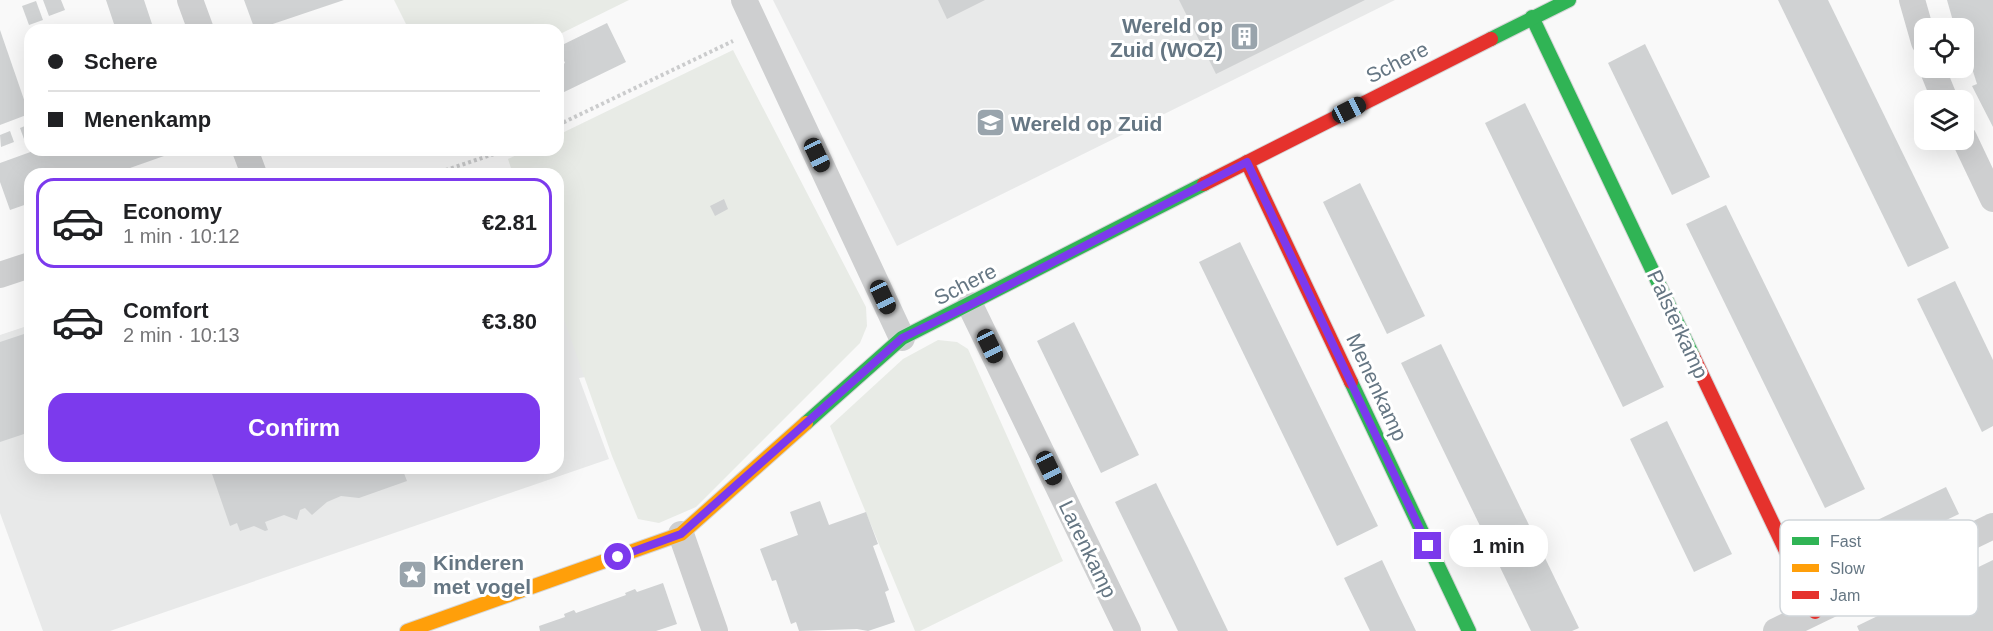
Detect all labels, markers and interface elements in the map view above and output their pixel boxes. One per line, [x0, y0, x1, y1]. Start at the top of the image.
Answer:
place label: Wereld op Zuid (WOZ) [1110, 14, 1223, 61]
map controls [1914, 18, 1974, 150]
button: locate [1914, 18, 1974, 78]
building icon: Wereld op Zuid (WOZ) [1228, 21, 1260, 53]
street label: Schere [1362, 37, 1432, 87]
text: Schere [84, 49, 157, 74]
button: layers [1914, 90, 1974, 150]
car [1329, 94, 1369, 126]
text: Menenkamp [84, 107, 211, 132]
school or university icon: Wereld op Zuid [974, 107, 1006, 139]
place label: Wereld op Zuid [1011, 112, 1162, 135]
car [801, 135, 833, 175]
icon: car [51, 196, 105, 250]
text: Economy [123, 199, 222, 224]
text: €2.81 [482, 210, 537, 235]
text: 1 min · 10:12 [123, 225, 240, 247]
street label: Schere [930, 259, 1000, 309]
street label: Palsterkamp [1643, 266, 1713, 382]
car [867, 277, 899, 317]
icon: car [51, 295, 105, 349]
text: Comfort [123, 298, 209, 323]
text: €3.80 [482, 309, 537, 334]
text: 2 min · 10:13 [123, 324, 240, 346]
car [974, 326, 1006, 366]
street label: Menenkamp [1342, 330, 1412, 444]
button: Confirm [48, 393, 540, 462]
car [1033, 448, 1065, 488]
street label: Larenkamp [1055, 497, 1121, 601]
legend [1780, 520, 1978, 616]
callout: 1 min [1449, 525, 1548, 567]
route end [1414, 532, 1441, 559]
text: Fast [1830, 533, 1862, 550]
text: 1 min [1472, 535, 1525, 557]
route start [604, 543, 631, 570]
place label: Kinderen met vogel [433, 551, 531, 598]
place icon: Kinderen met vogel [396, 558, 428, 590]
text: Slow [1830, 560, 1865, 577]
text: Jam [1830, 587, 1860, 604]

